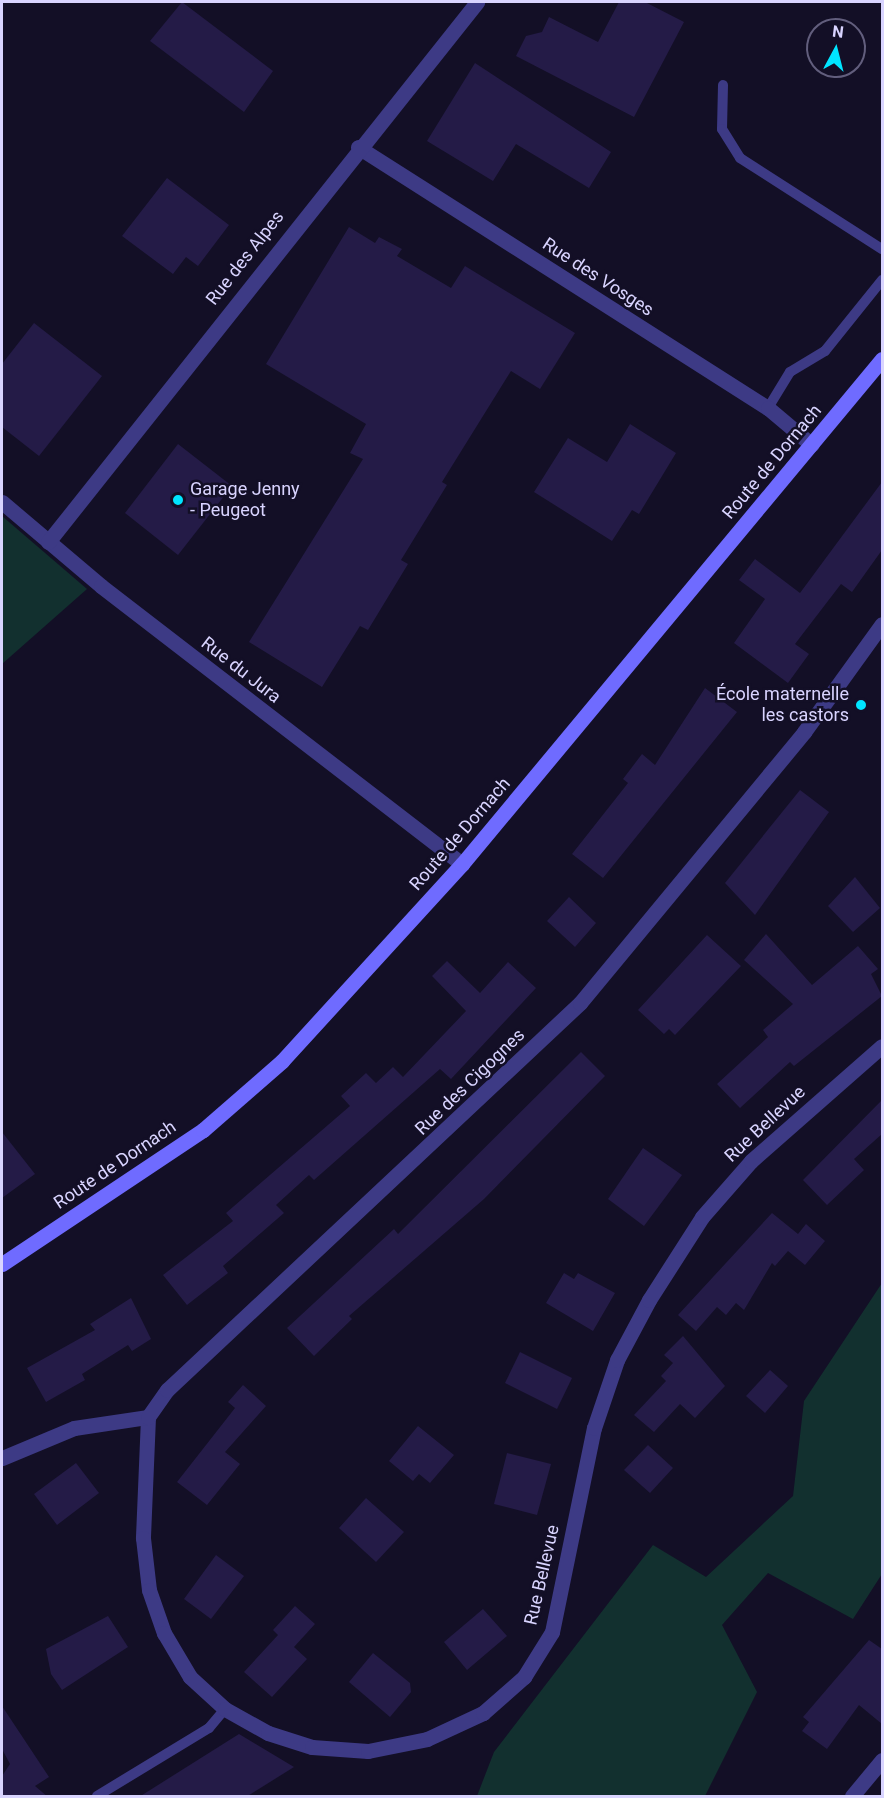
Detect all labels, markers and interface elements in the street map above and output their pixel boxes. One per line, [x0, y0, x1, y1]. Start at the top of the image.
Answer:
north arrow [806, 18, 866, 78]
text: N [831, 22, 845, 42]
street label: Rue des Alpes [202, 207, 288, 309]
street label: Rue des Vosges [538, 233, 658, 321]
street label: Route de Dornach [718, 400, 826, 524]
place label: Garage Jenny - Peugeot [190, 479, 300, 522]
marker: Garage Jenny - Peugeot [171, 493, 185, 507]
street label: Rue du Jura [197, 632, 285, 708]
place label: École maternelle les castors [716, 684, 849, 726]
marker: École maternelle les castors [854, 698, 868, 712]
street label: Route de Dornach [405, 773, 515, 895]
street label: Rue des Cigognes [411, 1024, 529, 1140]
street label: Rue Bellevue [720, 1081, 810, 1167]
street label: Route de Dornach [50, 1116, 180, 1214]
street label: Rue Bellevue [520, 1523, 564, 1627]

